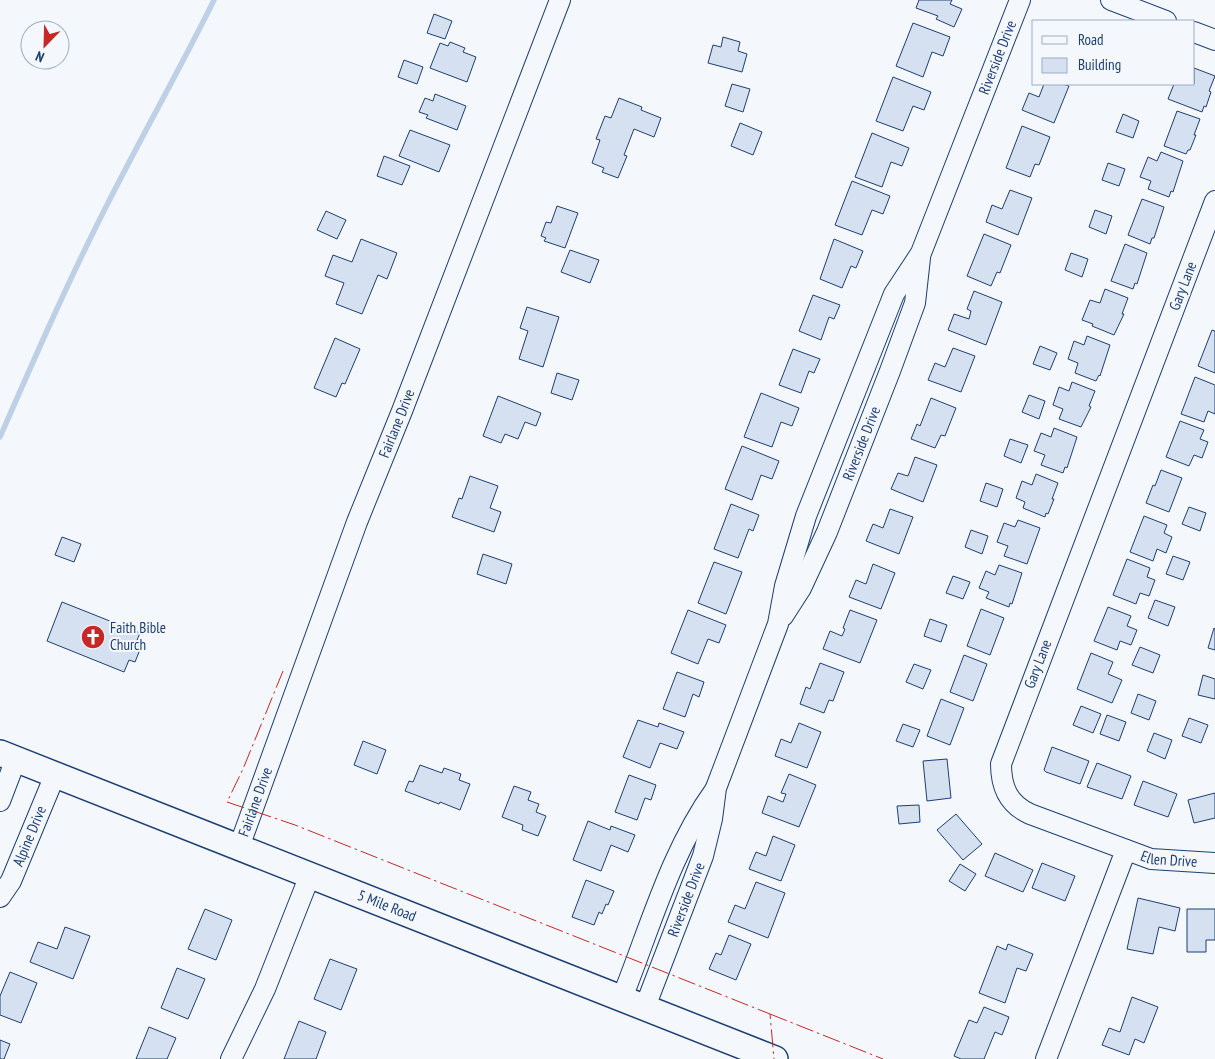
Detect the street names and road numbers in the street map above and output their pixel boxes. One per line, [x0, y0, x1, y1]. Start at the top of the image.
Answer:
street label: Riverside Drive [974, 17, 1020, 97]
street label: Gary Lane [1165, 259, 1200, 313]
street label: Fairlane Drive [374, 386, 419, 460]
street label: Riverside Drive [838, 404, 884, 483]
street label: Gary Lane [1020, 637, 1055, 691]
street label: Fairlane Drive [234, 764, 276, 839]
street label: Alpine Drive [8, 803, 50, 869]
street label: Ellen Drive [1138, 846, 1198, 871]
street label: Riverside Drive [663, 860, 709, 939]
street label: 5 Mile Road [355, 885, 419, 925]

